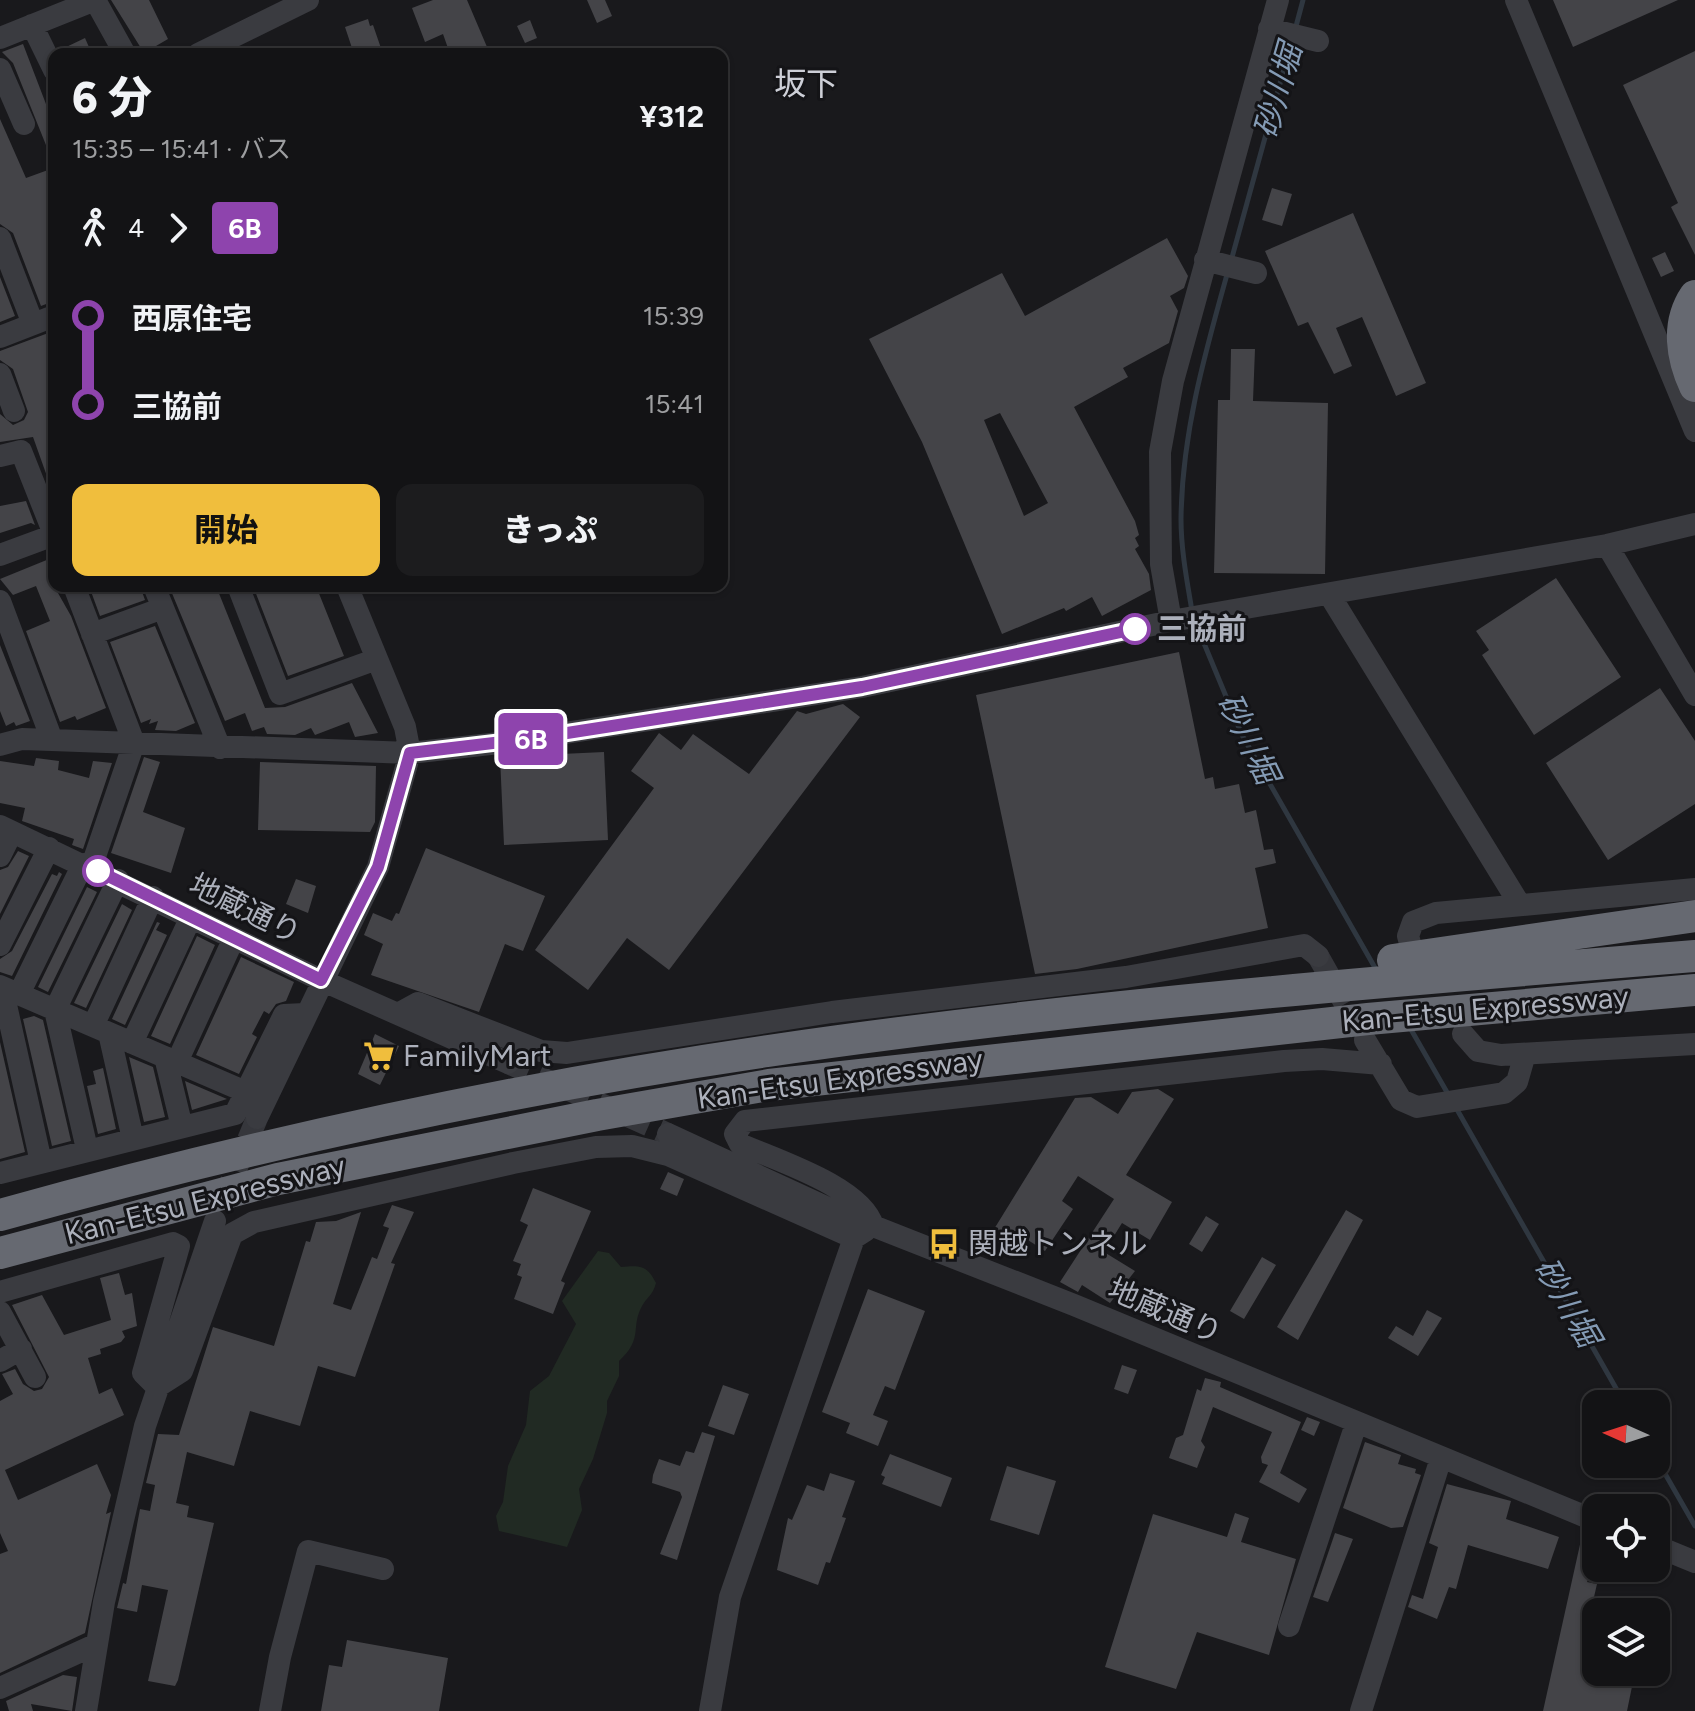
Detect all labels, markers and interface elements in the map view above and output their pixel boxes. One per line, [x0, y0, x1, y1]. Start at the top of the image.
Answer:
water label: 砂川堀 [1247, 35, 1311, 142]
district label: 坂下 [774, 65, 838, 103]
text: 6 分 [72, 71, 152, 124]
text: ¥312 [639, 98, 704, 135]
text: 15:35 – 15:41 · バス [72, 133, 291, 165]
icon: walk [72, 206, 116, 250]
icon: forward [156, 206, 200, 250]
text: 6B [228, 211, 262, 245]
text: 4 [128, 212, 144, 244]
text: 西原住宅 [132, 300, 252, 337]
text: 15:39 [643, 300, 704, 332]
text: 三協前 [132, 388, 222, 425]
text: 15:41 [645, 388, 704, 420]
button: 開始 [72, 484, 380, 576]
button: きっぷ [396, 484, 704, 576]
place label: 三協前 [1157, 610, 1247, 647]
marker: 三協前 [1120, 614, 1150, 644]
water label: 砂川堀 [1210, 687, 1288, 794]
line badge: 6B [495, 713, 567, 765]
text: 6B [514, 722, 548, 756]
unlabelled marker [83, 856, 113, 886]
street label: 地蔵通り [183, 866, 307, 951]
street label: Kan-Etsu Expressway [1340, 978, 1630, 1039]
place label: FamilyMart [403, 1037, 551, 1074]
supermarket icon: FamilyMart [362, 1039, 396, 1073]
street label: Kan-Etsu Expressway [695, 1040, 985, 1117]
street label: Kan-Etsu Expressway [61, 1147, 349, 1252]
place label: 関越トンネル [968, 1225, 1147, 1262]
bus stop icon: 関越トンネル [927, 1227, 961, 1261]
water label: 砂川堀 [1527, 1251, 1610, 1357]
street label: 地蔵通り [1103, 1270, 1228, 1351]
north arrow [1582, 1390, 1670, 1478]
map controls [1582, 1390, 1670, 1686]
button: locate [1582, 1494, 1670, 1582]
button: layers [1582, 1598, 1670, 1686]

